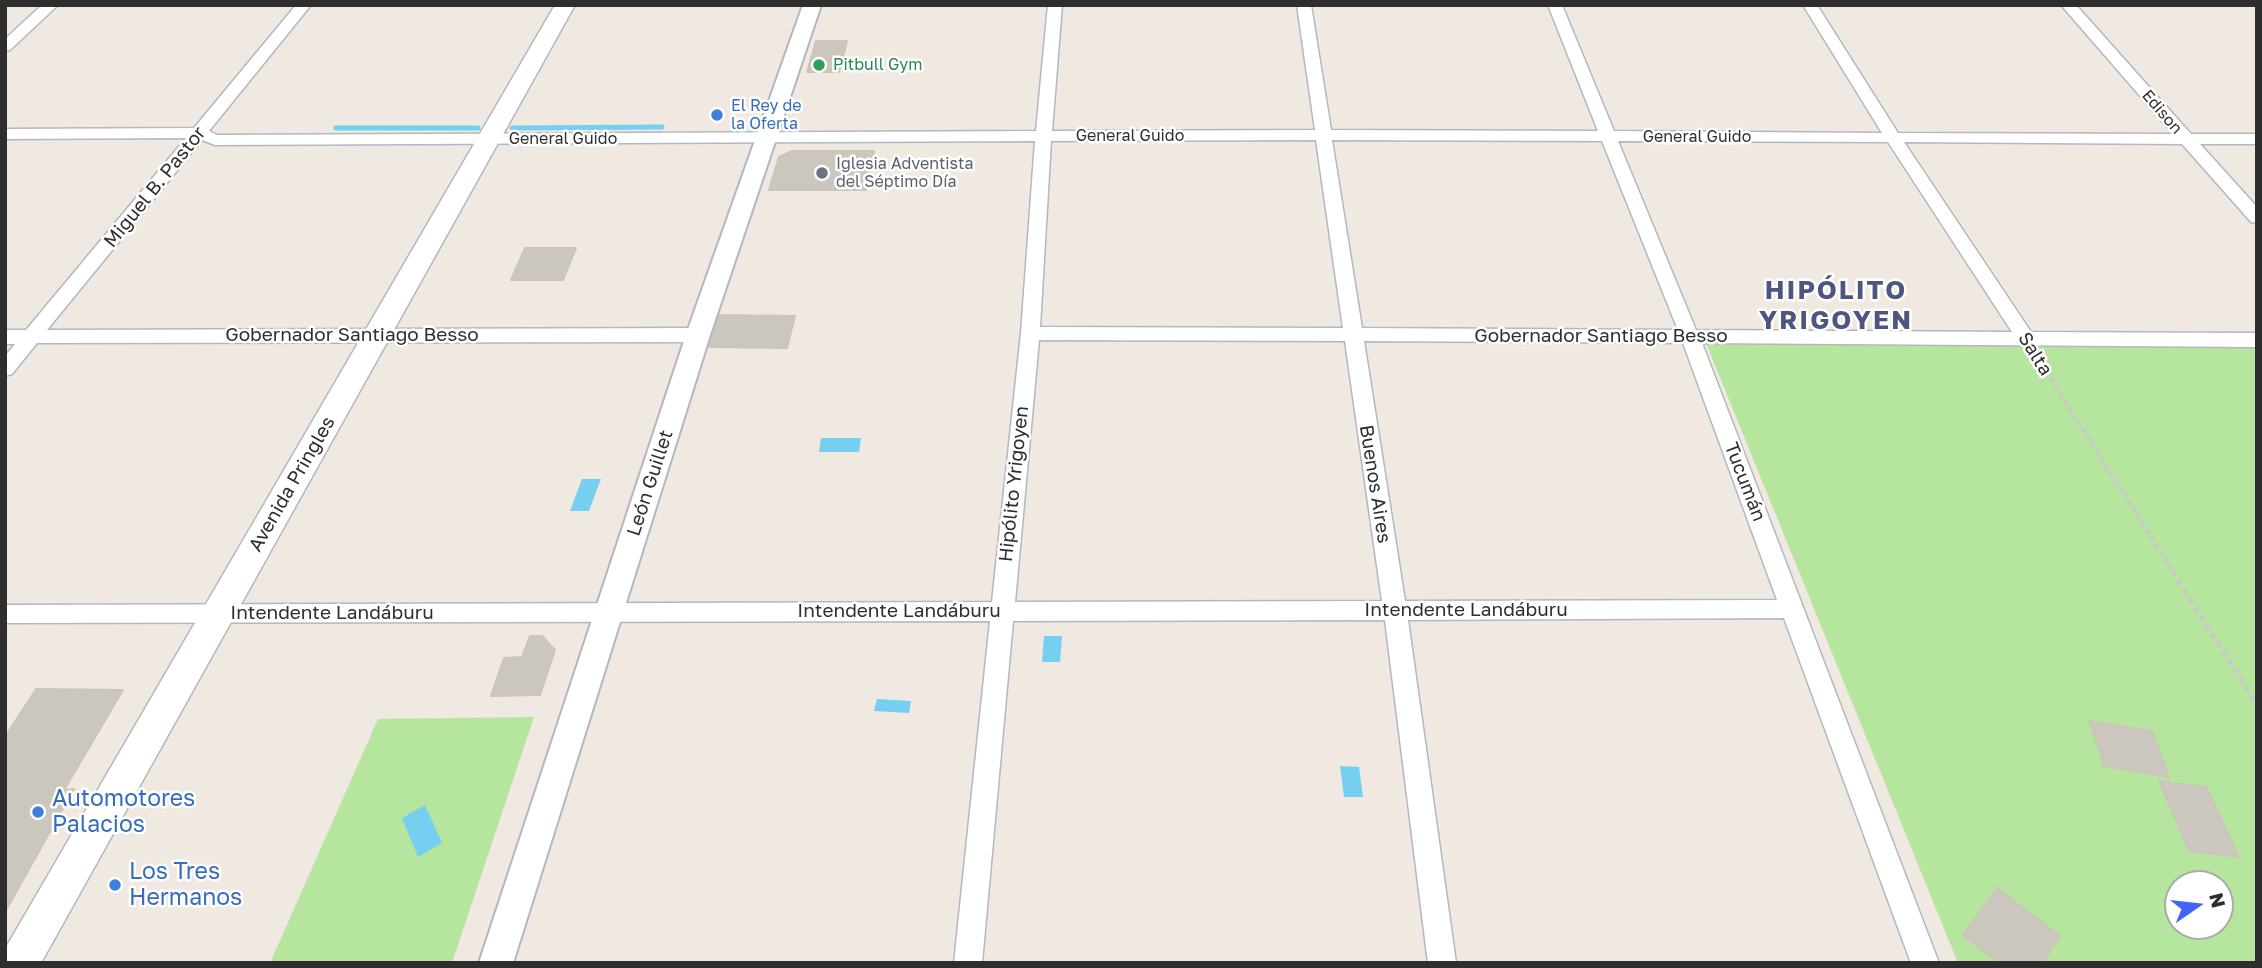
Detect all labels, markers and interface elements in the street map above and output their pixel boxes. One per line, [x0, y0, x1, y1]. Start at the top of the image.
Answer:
place label: Pitbull Gym [833, 55, 922, 75]
marker: Pitbull Gym [811, 57, 827, 73]
street label: Edison [2138, 86, 2186, 138]
place label: El Rey de la Oferta [731, 96, 802, 134]
marker: El Rey de la Oferta [709, 107, 725, 123]
street label: Miguel B. Pastor [99, 122, 211, 252]
street label: General Guido [1076, 126, 1184, 146]
street label: General Guido [1643, 127, 1751, 147]
street label: General Guido [509, 129, 617, 149]
place label: Iglesia Adventista del Séptimo Día [836, 154, 974, 192]
marker: Iglesia Adventista del Séptimo Día [814, 165, 830, 181]
district label: HIPÓLITO YRIGOYEN [1760, 275, 1912, 336]
street label: Gobernador Santiago Besso [225, 324, 479, 346]
street label: Gobernador Santiago Besso [1474, 325, 1728, 347]
street label: Salta [2013, 328, 2057, 380]
street label: Hipólito Yrigoyen [994, 405, 1034, 563]
street label: Avenida Pringles [244, 412, 340, 556]
street label: Buenos Aires [1354, 423, 1396, 545]
street label: León Guillet [622, 427, 678, 539]
street label: Tucumán [1720, 439, 1770, 525]
street label: Intendente Landáburu [1364, 599, 1568, 621]
street label: Intendente Landáburu [797, 600, 1001, 622]
street label: Intendente Landáburu [230, 602, 434, 624]
place label: Automotores Palacios [52, 785, 195, 839]
marker: Automotores Palacios [30, 804, 46, 820]
place label: Los Tres Hermanos [129, 858, 242, 912]
north arrow [2164, 870, 2234, 940]
marker: Los Tres Hermanos [107, 877, 123, 893]
text: N [2205, 890, 2231, 910]

